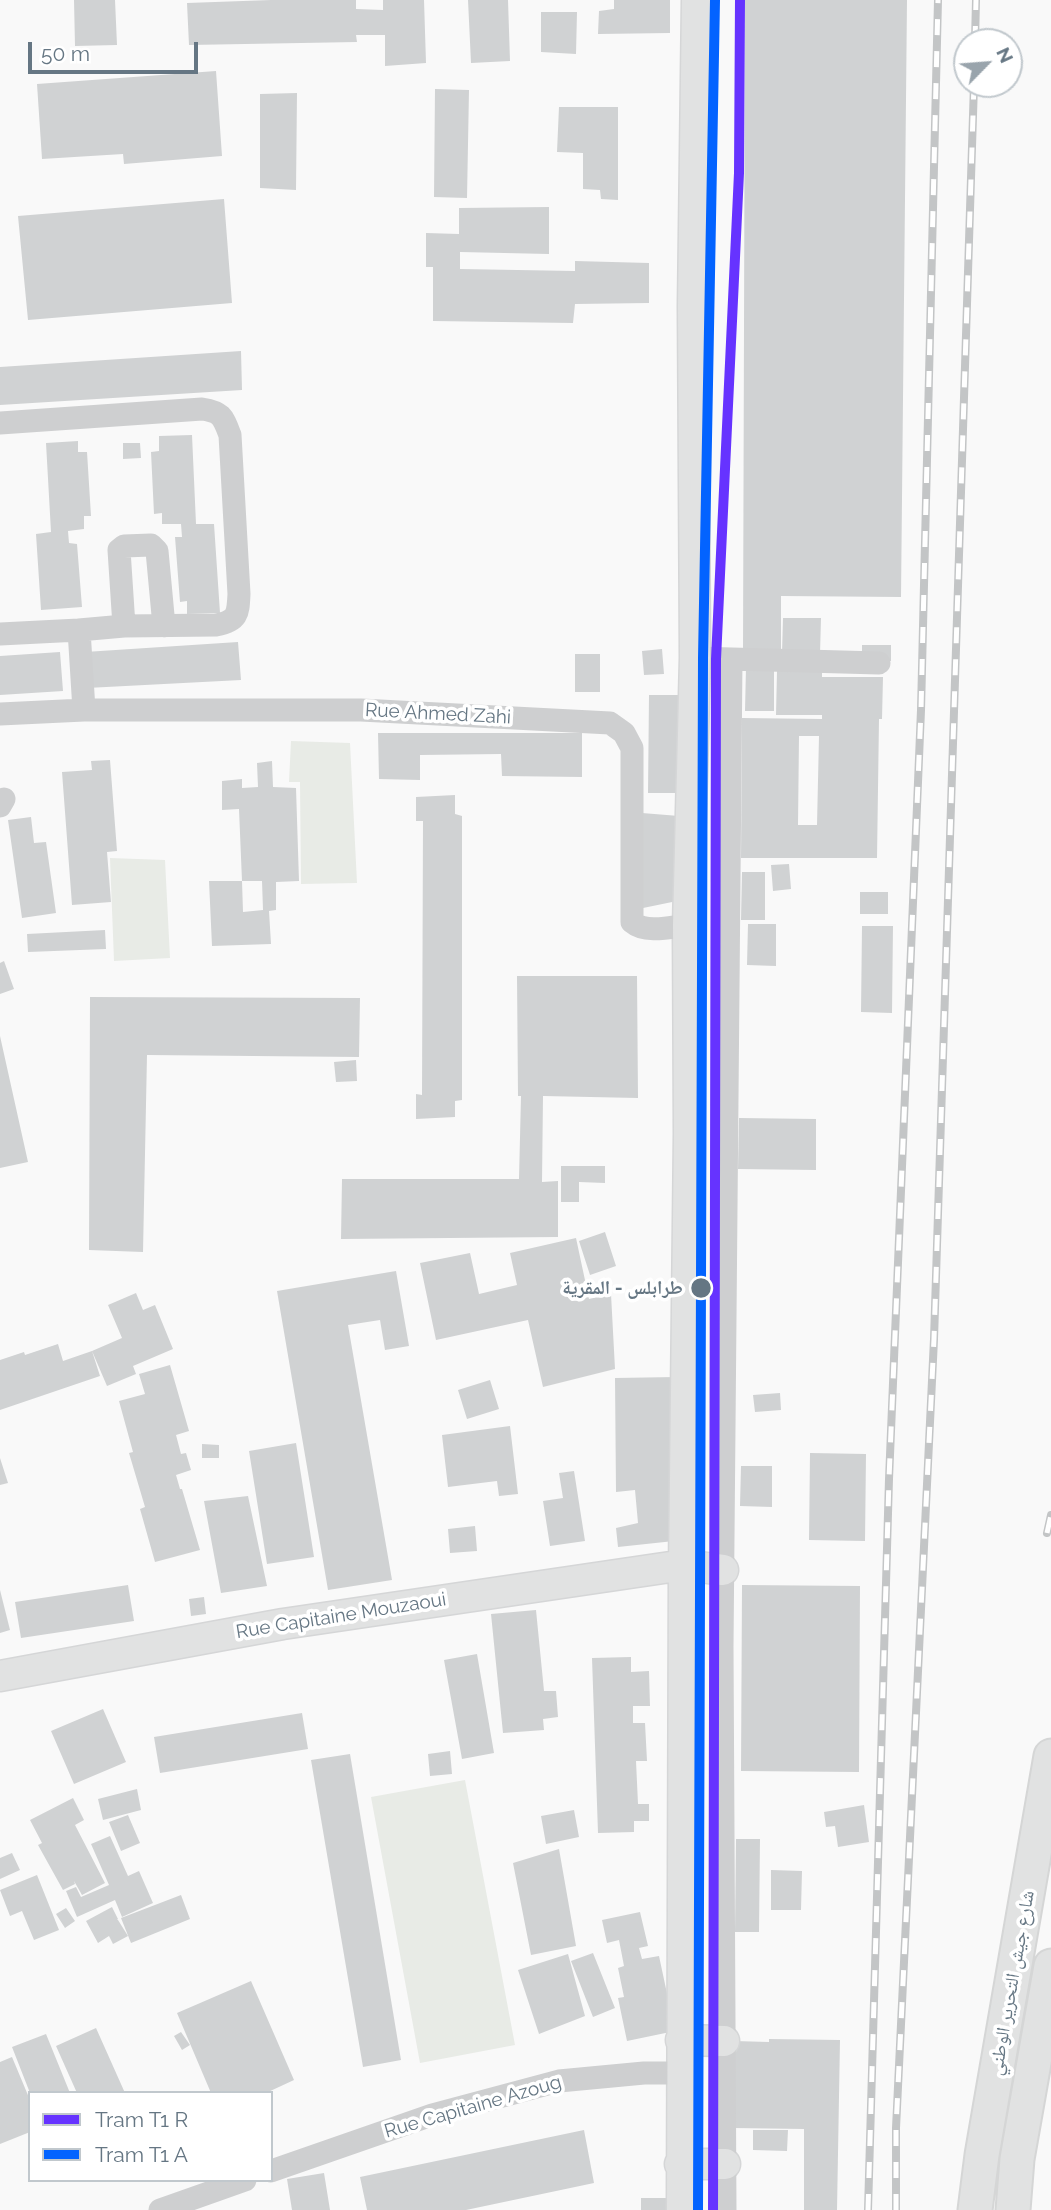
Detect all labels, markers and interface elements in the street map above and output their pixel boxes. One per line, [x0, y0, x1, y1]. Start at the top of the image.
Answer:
scale bar [32, 28, 201, 72]
north arrow [953, 28, 1023, 98]
text: 50 m [41, 41, 90, 66]
text: N [992, 44, 1018, 66]
street label: Rue Ahmed Zahi [364, 699, 512, 729]
marker: طرابلس - المقرية [689, 1276, 713, 1300]
place label: طرابلس - المقرية [562, 1277, 683, 1299]
street label: Rue Capitaine Mouzaoui [234, 1588, 448, 1644]
street label: شارع جيش التحرير الوطني [985, 1889, 1039, 2077]
street label: Rue Capitaine Azoug [382, 2071, 564, 2143]
legend [28, 2091, 273, 2182]
text: Tram T1 R [95, 2107, 188, 2132]
text: Tram T1 A [95, 2142, 188, 2167]

